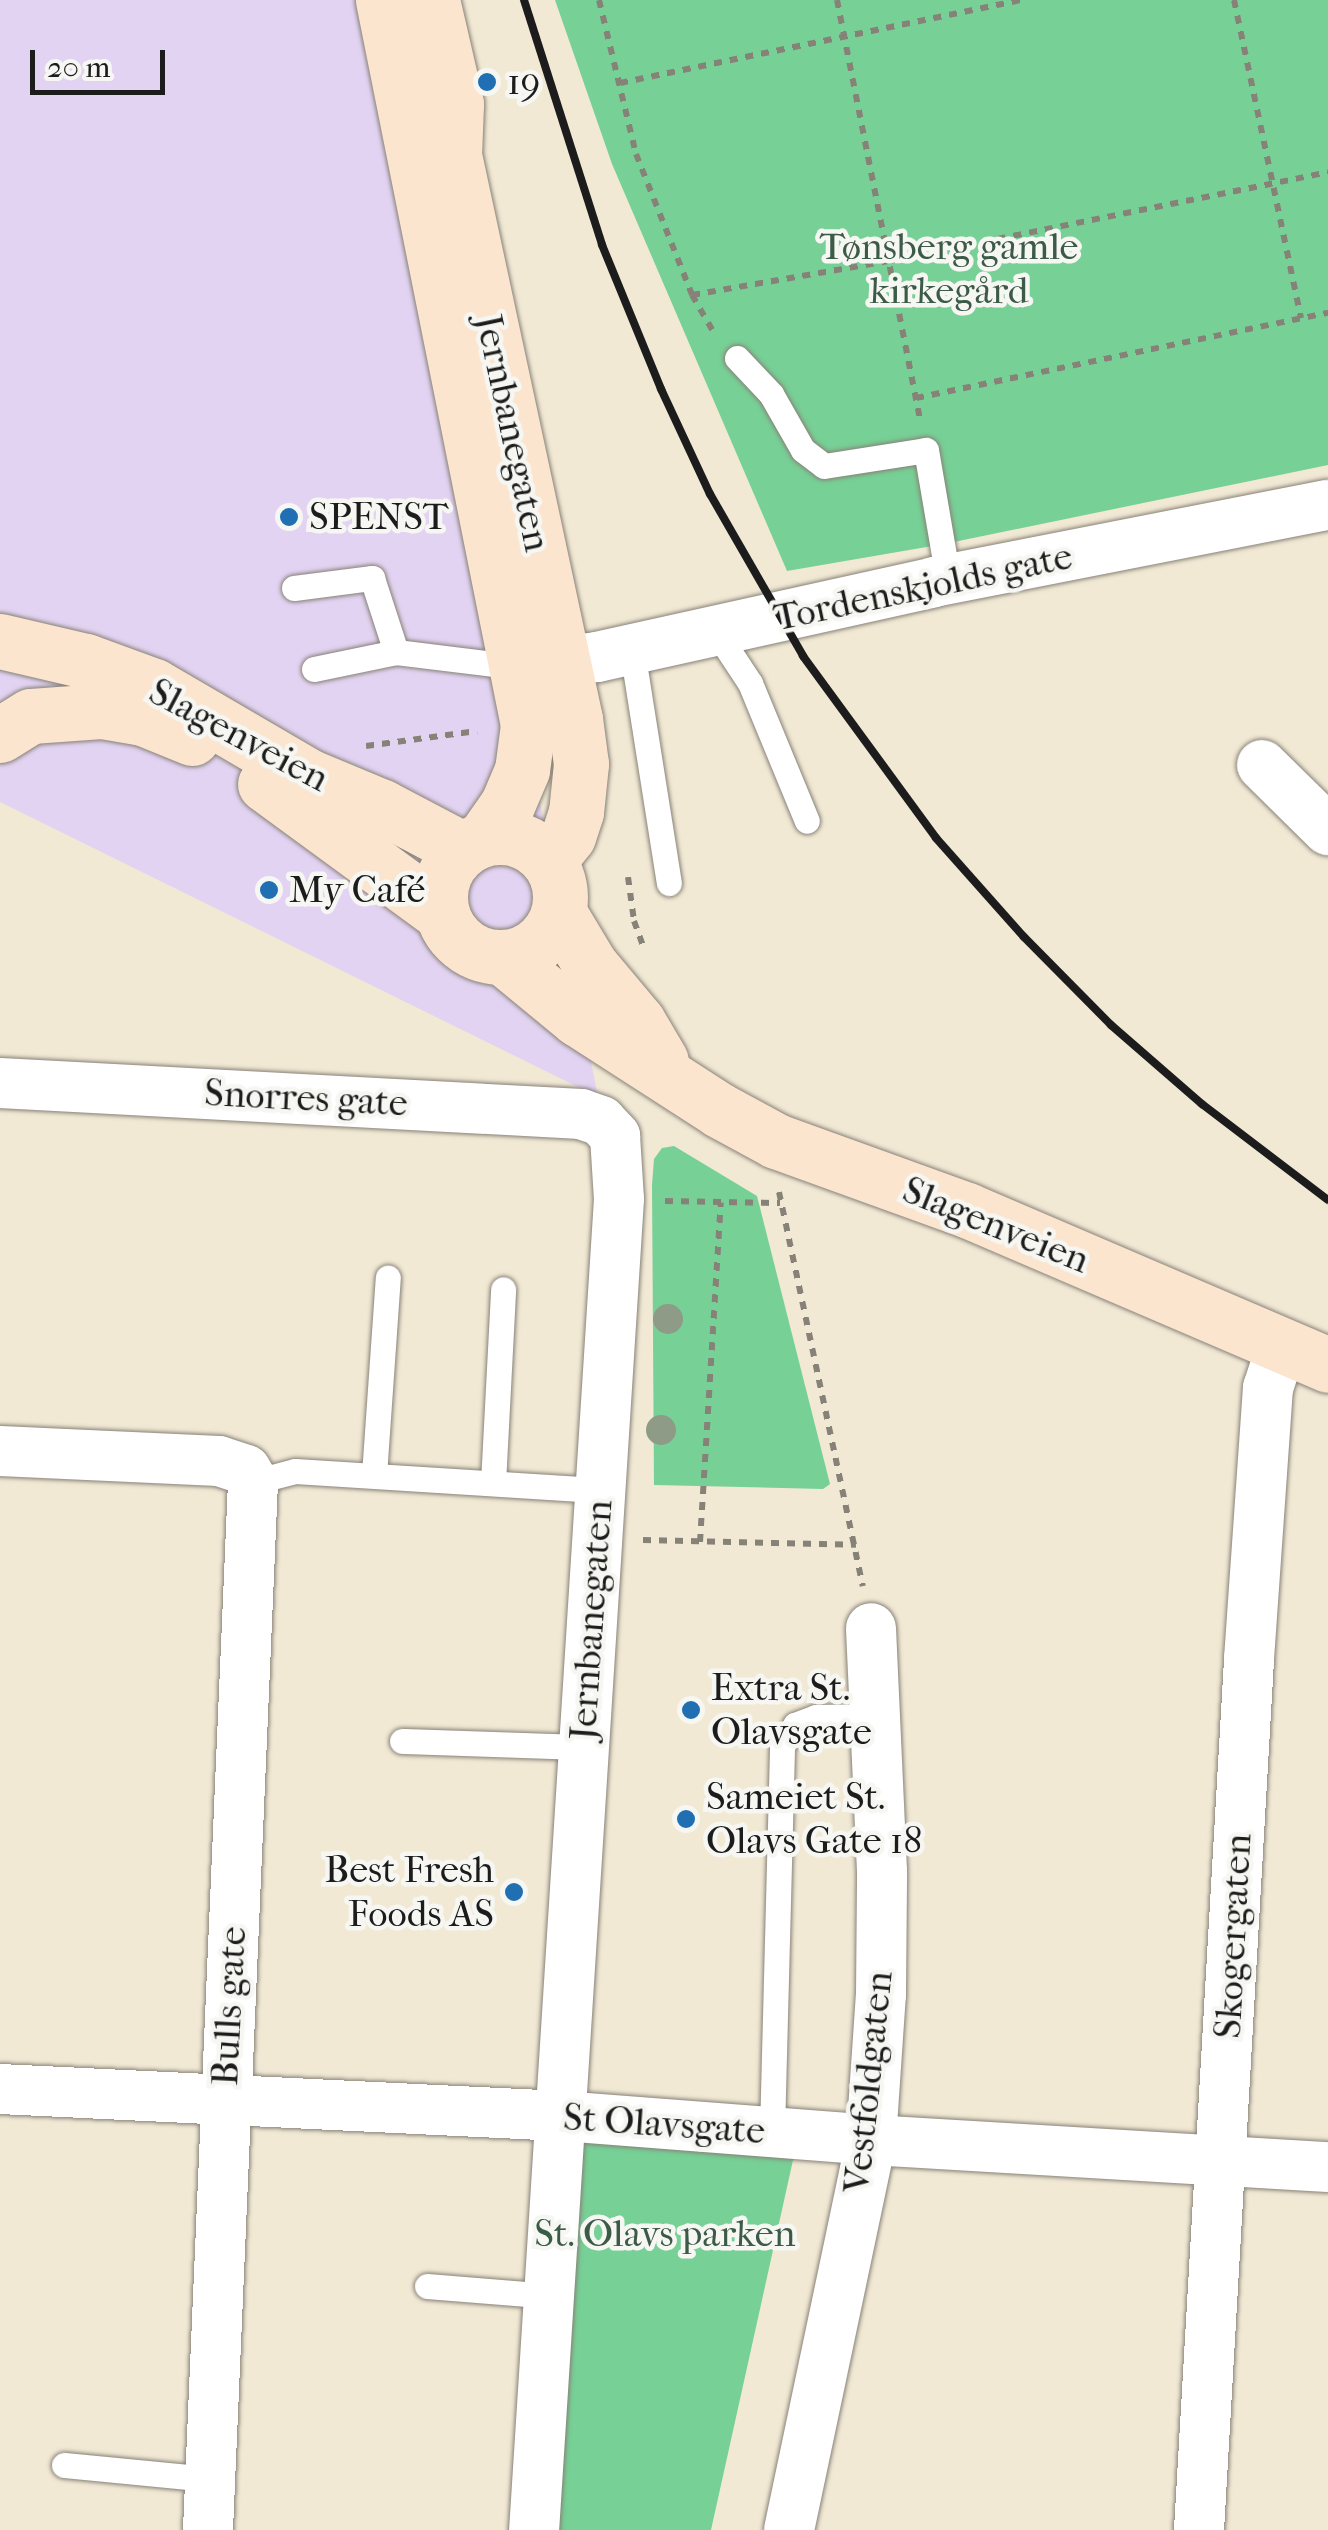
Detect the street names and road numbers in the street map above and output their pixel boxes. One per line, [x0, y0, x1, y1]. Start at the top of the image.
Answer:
street label: Jernbanegaten [466, 311, 560, 555]
street label: Tordenskjolds gate [770, 533, 1076, 641]
street label: Slagenveien [141, 669, 337, 801]
street label: Snorres gate [203, 1070, 409, 1126]
street label: Slagenveien [896, 1167, 1096, 1283]
street label: Jernbanegaten [560, 1498, 622, 1742]
street label: Skogergaten [1205, 1832, 1261, 2040]
street label: Bulls gate [202, 1925, 256, 2087]
street label: Vestfoldgaten [834, 1969, 902, 2195]
street label: St Olavsgate [562, 2094, 766, 2154]

